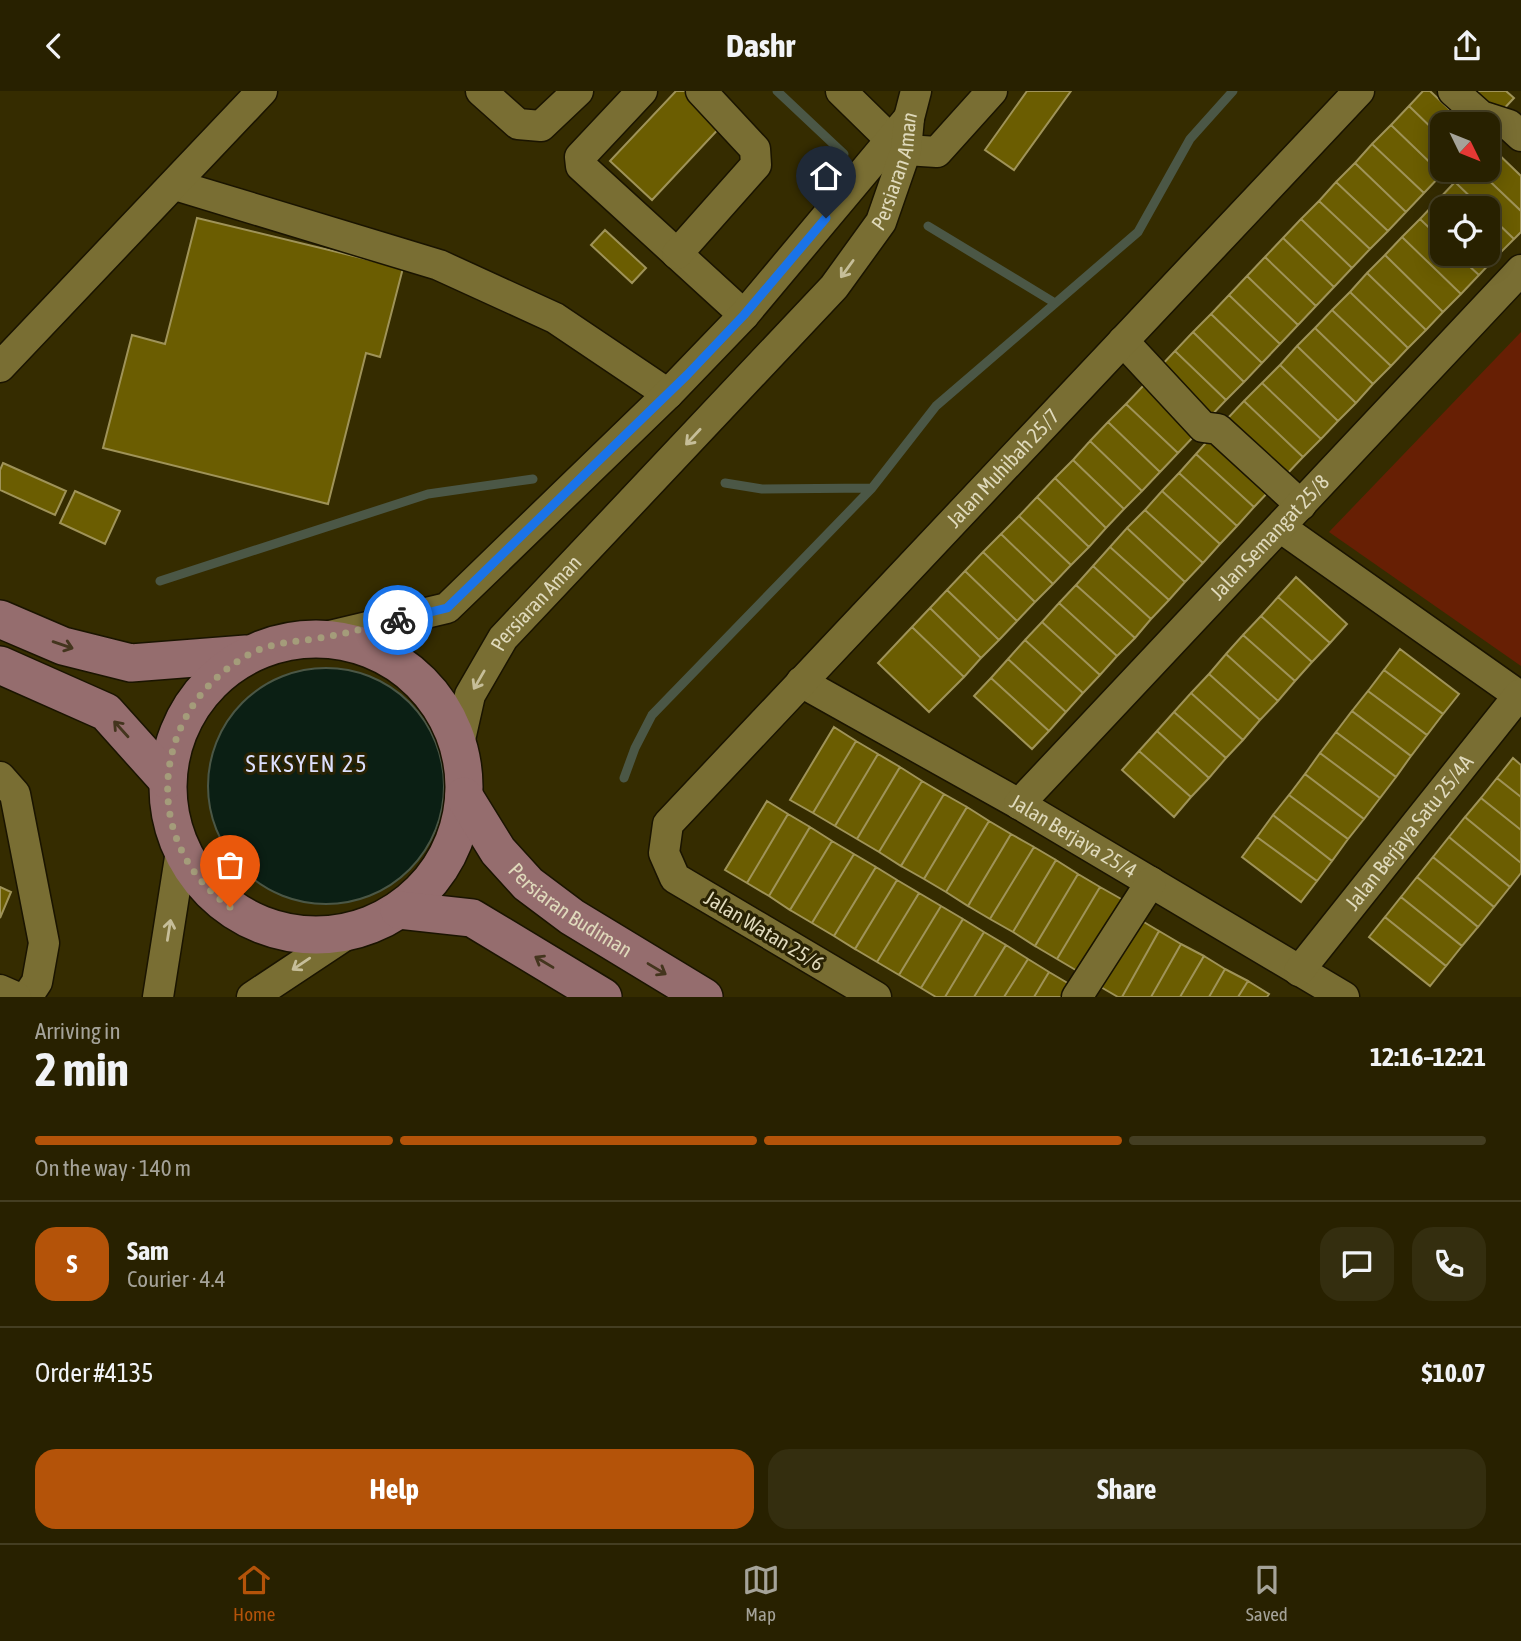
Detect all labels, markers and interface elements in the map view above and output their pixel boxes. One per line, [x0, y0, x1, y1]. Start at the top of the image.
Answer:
icon: back [35, 27, 73, 65]
text: Dashr [726, 27, 795, 64]
icon: share [1448, 27, 1486, 65]
street label: Persiaran Aman [866, 109, 921, 235]
north arrow [1430, 112, 1500, 182]
map controls [1430, 112, 1500, 266]
pin [796, 146, 856, 218]
icon: home [807, 157, 845, 195]
button: locate [1430, 196, 1500, 266]
one-way arrow [840, 259, 854, 278]
street label: Jalan Muhibah 25/7 [941, 403, 1064, 532]
one-way arrow [685, 427, 702, 445]
street label: Jalan Semangat 25/8 [1205, 469, 1333, 604]
street label: Persiaran Aman [485, 550, 586, 655]
courier [363, 585, 433, 655]
icon: bike [379, 601, 417, 639]
one-way arrow [51, 640, 73, 652]
one-way arrow [472, 670, 486, 690]
one-way arrow [113, 721, 130, 738]
street label: Jalan Berjaya Satu 25/4A [1340, 749, 1478, 914]
district label: SEKSYEN 25 [245, 750, 369, 777]
street label: Jalan Berjaya 25/4 [1006, 789, 1142, 882]
pin [200, 835, 260, 907]
icon: bag [211, 846, 249, 884]
street label: Persiaran Budiman [504, 858, 637, 962]
street label: Jalan Watan 25/6 [701, 885, 829, 975]
one-way arrow [163, 919, 176, 941]
one-way arrow [535, 955, 555, 969]
one-way arrow [292, 957, 311, 972]
one-way arrow [647, 962, 667, 976]
text: Arriving in [35, 1018, 121, 1044]
text: 12:16–12:21 [1370, 1042, 1486, 1072]
text: 2 min [35, 1043, 129, 1096]
text: On the way · 140 m [35, 1155, 191, 1181]
button: chat [1320, 1227, 1394, 1301]
button: phone [1412, 1227, 1486, 1301]
text: Sam [127, 1236, 169, 1266]
text: S [67, 1249, 77, 1279]
text: Courier · 4.4 [127, 1266, 226, 1292]
text: Order #4135 [35, 1358, 154, 1388]
text: $10.07 [1422, 1358, 1486, 1388]
button: Help [35, 1449, 754, 1529]
button: Share [768, 1449, 1486, 1529]
tab: Home [233, 1561, 275, 1625]
tab: Map [742, 1561, 780, 1625]
tab: Saved [1246, 1561, 1288, 1625]

